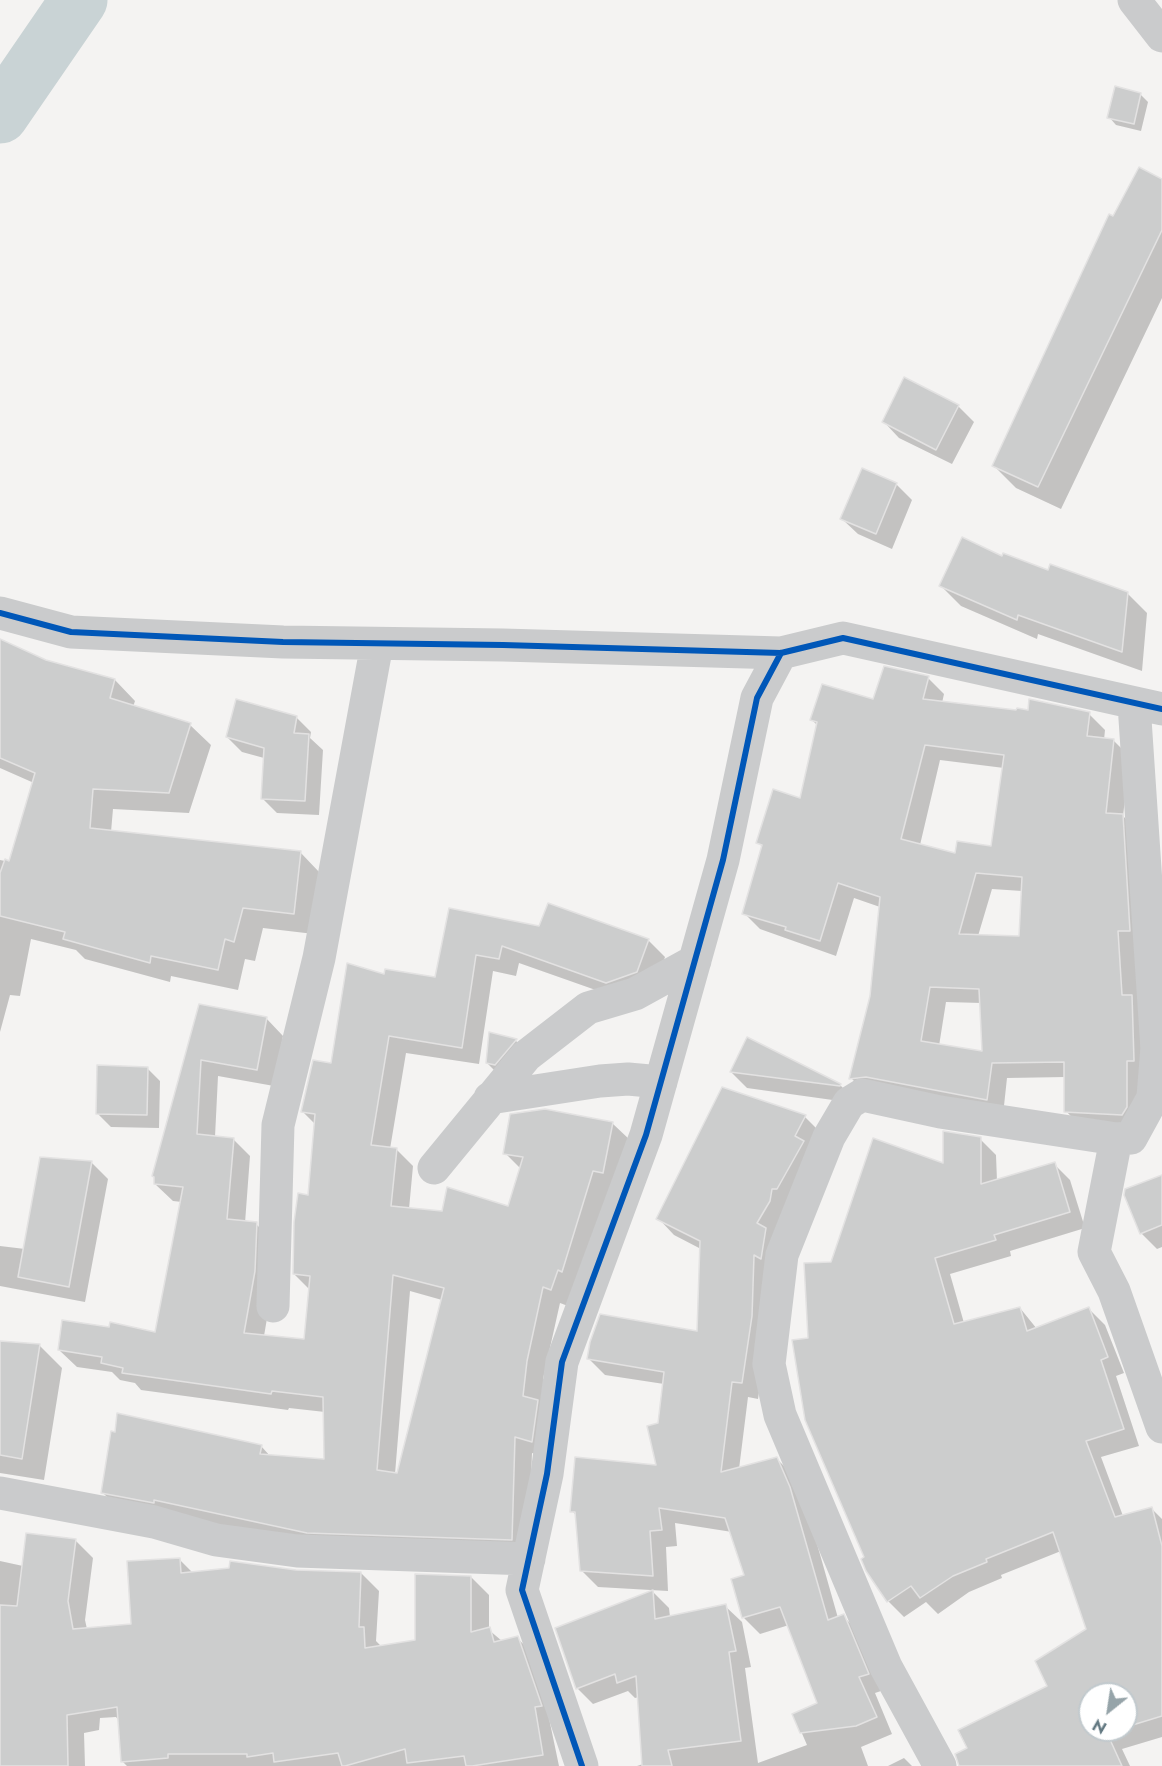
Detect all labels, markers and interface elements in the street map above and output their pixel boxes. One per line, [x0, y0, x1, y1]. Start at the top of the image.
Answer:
north arrow [1078, 1682, 1138, 1742]
text: N [1088, 1713, 1111, 1739]

